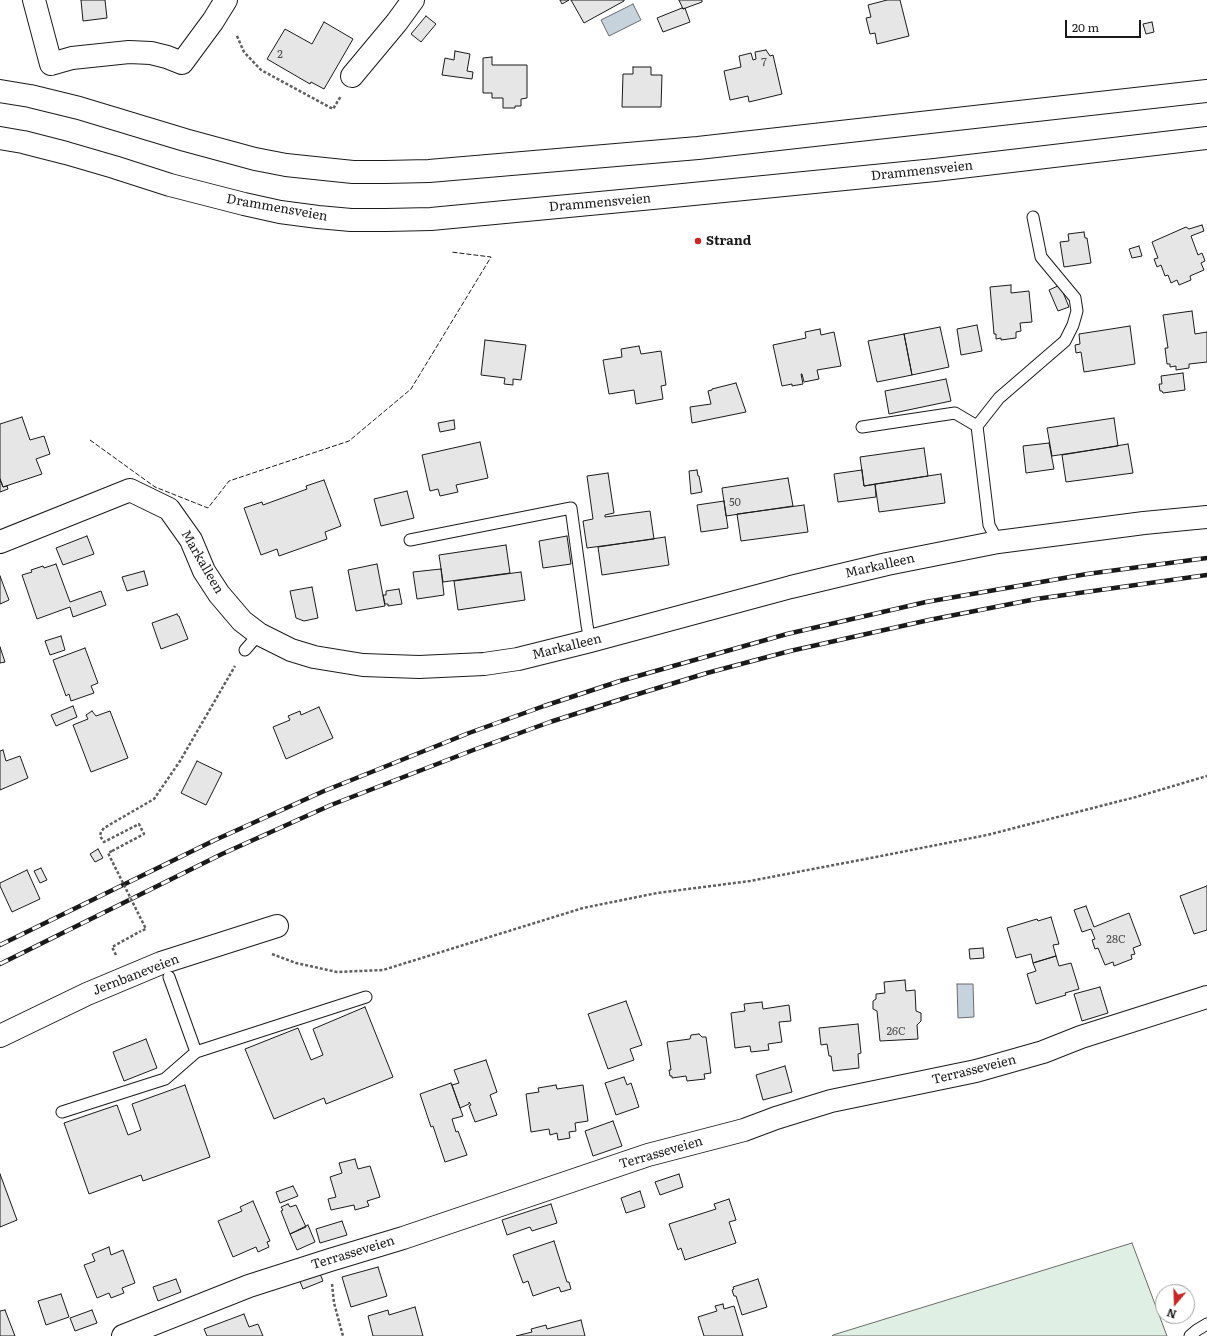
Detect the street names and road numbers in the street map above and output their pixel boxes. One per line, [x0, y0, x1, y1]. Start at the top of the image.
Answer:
street label: Drammensveien [870, 158, 974, 184]
street label: Drammensveien [225, 191, 329, 225]
street label: Drammensveien [548, 191, 652, 215]
street label: Markalleen [177, 527, 227, 597]
street label: Markalleen [844, 550, 916, 582]
street label: Markalleen [531, 631, 603, 663]
street label: Jernbaneveien [91, 951, 181, 999]
street label: Terrasseveien [930, 1052, 1018, 1088]
street label: Terrasseveien [617, 1134, 705, 1172]
street label: Terrasseveien [309, 1233, 397, 1273]

